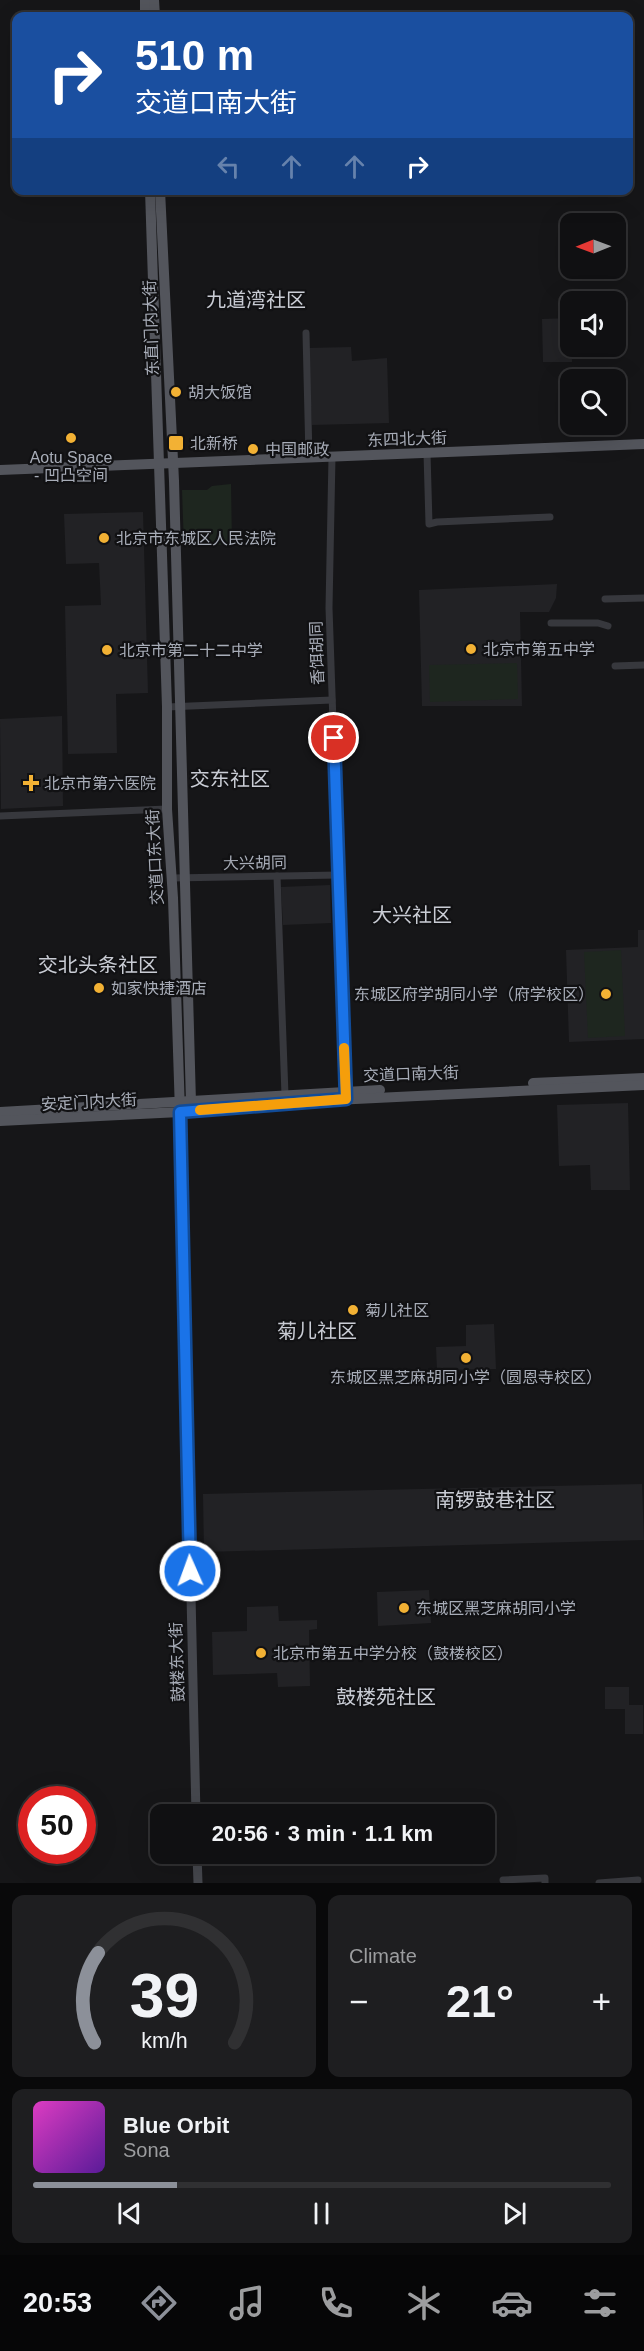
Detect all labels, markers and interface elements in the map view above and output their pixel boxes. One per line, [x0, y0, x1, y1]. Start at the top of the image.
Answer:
text: 510 m [135, 32, 254, 79]
icon: right [36, 36, 114, 114]
text: 交道口南大街 [135, 88, 297, 118]
icon: left [212, 150, 245, 183]
icon: ahead [275, 150, 308, 183]
icon: ahead [338, 150, 371, 183]
icon: right [401, 150, 434, 183]
north arrow [560, 213, 626, 279]
map controls [560, 213, 626, 435]
street label: 东直门内大街 [141, 280, 161, 376]
district label: 九道湾社区 [206, 289, 306, 311]
button: sound [560, 291, 626, 357]
button: search [560, 369, 626, 435]
place label: 胡大饭馆 [188, 384, 252, 401]
marker: 胡大饭馆 [169, 385, 183, 399]
street label: 东四北大街 [367, 429, 447, 449]
marker: Aotu Space - 凹凸空间 [64, 431, 78, 445]
marker: 北新桥 [167, 434, 185, 452]
place label: 北新桥 [190, 435, 238, 452]
place label: 中国邮政 [265, 441, 329, 458]
marker: 中国邮政 [246, 442, 260, 456]
place label: Aotu Space - 凹凸空间 [30, 449, 112, 484]
place label: 北京市东城区人民法院 [116, 530, 276, 547]
marker: 北京市东城区人民法院 [97, 531, 111, 545]
street label: 香饵胡同 [307, 621, 327, 685]
place label: 北京市第五中学 [483, 641, 595, 658]
place label: 北京市第二十二中学 [119, 642, 263, 659]
marker: 北京市第五中学 [464, 642, 478, 656]
marker: 北京市第二十二中学 [100, 643, 114, 657]
pin [308, 712, 359, 763]
icon: arrive [317, 721, 350, 754]
district label: 交东社区 [190, 768, 270, 790]
marker: 北京市第六医院 [22, 774, 40, 792]
place label: 北京市第六医院 [44, 775, 156, 792]
street label: 交道口东大街 [144, 809, 166, 905]
street label: 大兴胡同 [223, 854, 287, 872]
district label: 大兴社区 [372, 904, 452, 926]
district label: 交北头条社区 [38, 954, 158, 976]
place label: 如家快捷酒店 [111, 980, 207, 997]
marker: 如家快捷酒店 [92, 981, 106, 995]
place label: 东城区府学胡同小学（府学校区） [354, 986, 594, 1003]
marker: 东城区府学胡同小学（府学校区） [599, 987, 613, 1001]
street label: 交道口南大街 [363, 1064, 459, 1084]
street label: 安定门内大街 [41, 1091, 137, 1113]
place label: 菊儿社区 [365, 1302, 429, 1319]
marker: 菊儿社区 [346, 1303, 360, 1317]
district label: 菊儿社区 [277, 1320, 357, 1342]
marker: 东城区黑芝麻胡同小学（圆恩寺校区） [459, 1351, 473, 1365]
place label: 东城区黑芝麻胡同小学（圆恩寺校区） [330, 1369, 602, 1386]
district label: 南锣鼓巷社区 [435, 1489, 555, 1511]
position arrow [158, 1539, 222, 1603]
place label: 东城区黑芝麻胡同小学 [416, 1600, 576, 1617]
marker: 东城区黑芝麻胡同小学 [397, 1601, 411, 1615]
street label: 鼓楼东大街 [167, 1622, 187, 1702]
place label: 北京市第五中学分校（鼓楼校区） [273, 1645, 513, 1662]
marker: 北京市第五中学分校（鼓楼校区） [254, 1646, 268, 1660]
district label: 鼓楼苑社区 [336, 1686, 436, 1708]
speed limit sign: 50 [18, 1786, 96, 1864]
text: 20:56 · 3 min · 1.1 km [212, 1821, 433, 1846]
text: Climate [349, 1945, 417, 1967]
text: 39 [129, 1961, 199, 2030]
text: 21° [446, 1976, 514, 2027]
text: − [349, 1983, 368, 2020]
text: + [592, 1983, 611, 2020]
text: km/h [141, 2029, 187, 2053]
text: Blue Orbit [123, 2113, 229, 2138]
text: Sona [123, 2139, 170, 2161]
icon: previous [113, 2197, 146, 2230]
icon: pause [305, 2197, 338, 2230]
icon: next [498, 2197, 531, 2230]
icon: directions [138, 2282, 180, 2324]
icon: music [226, 2282, 268, 2324]
icon: phone [315, 2282, 357, 2324]
icon: climate [403, 2282, 445, 2324]
icon: car [491, 2282, 533, 2324]
icon: filters [579, 2282, 621, 2324]
text: 20:53 [23, 2288, 92, 2318]

